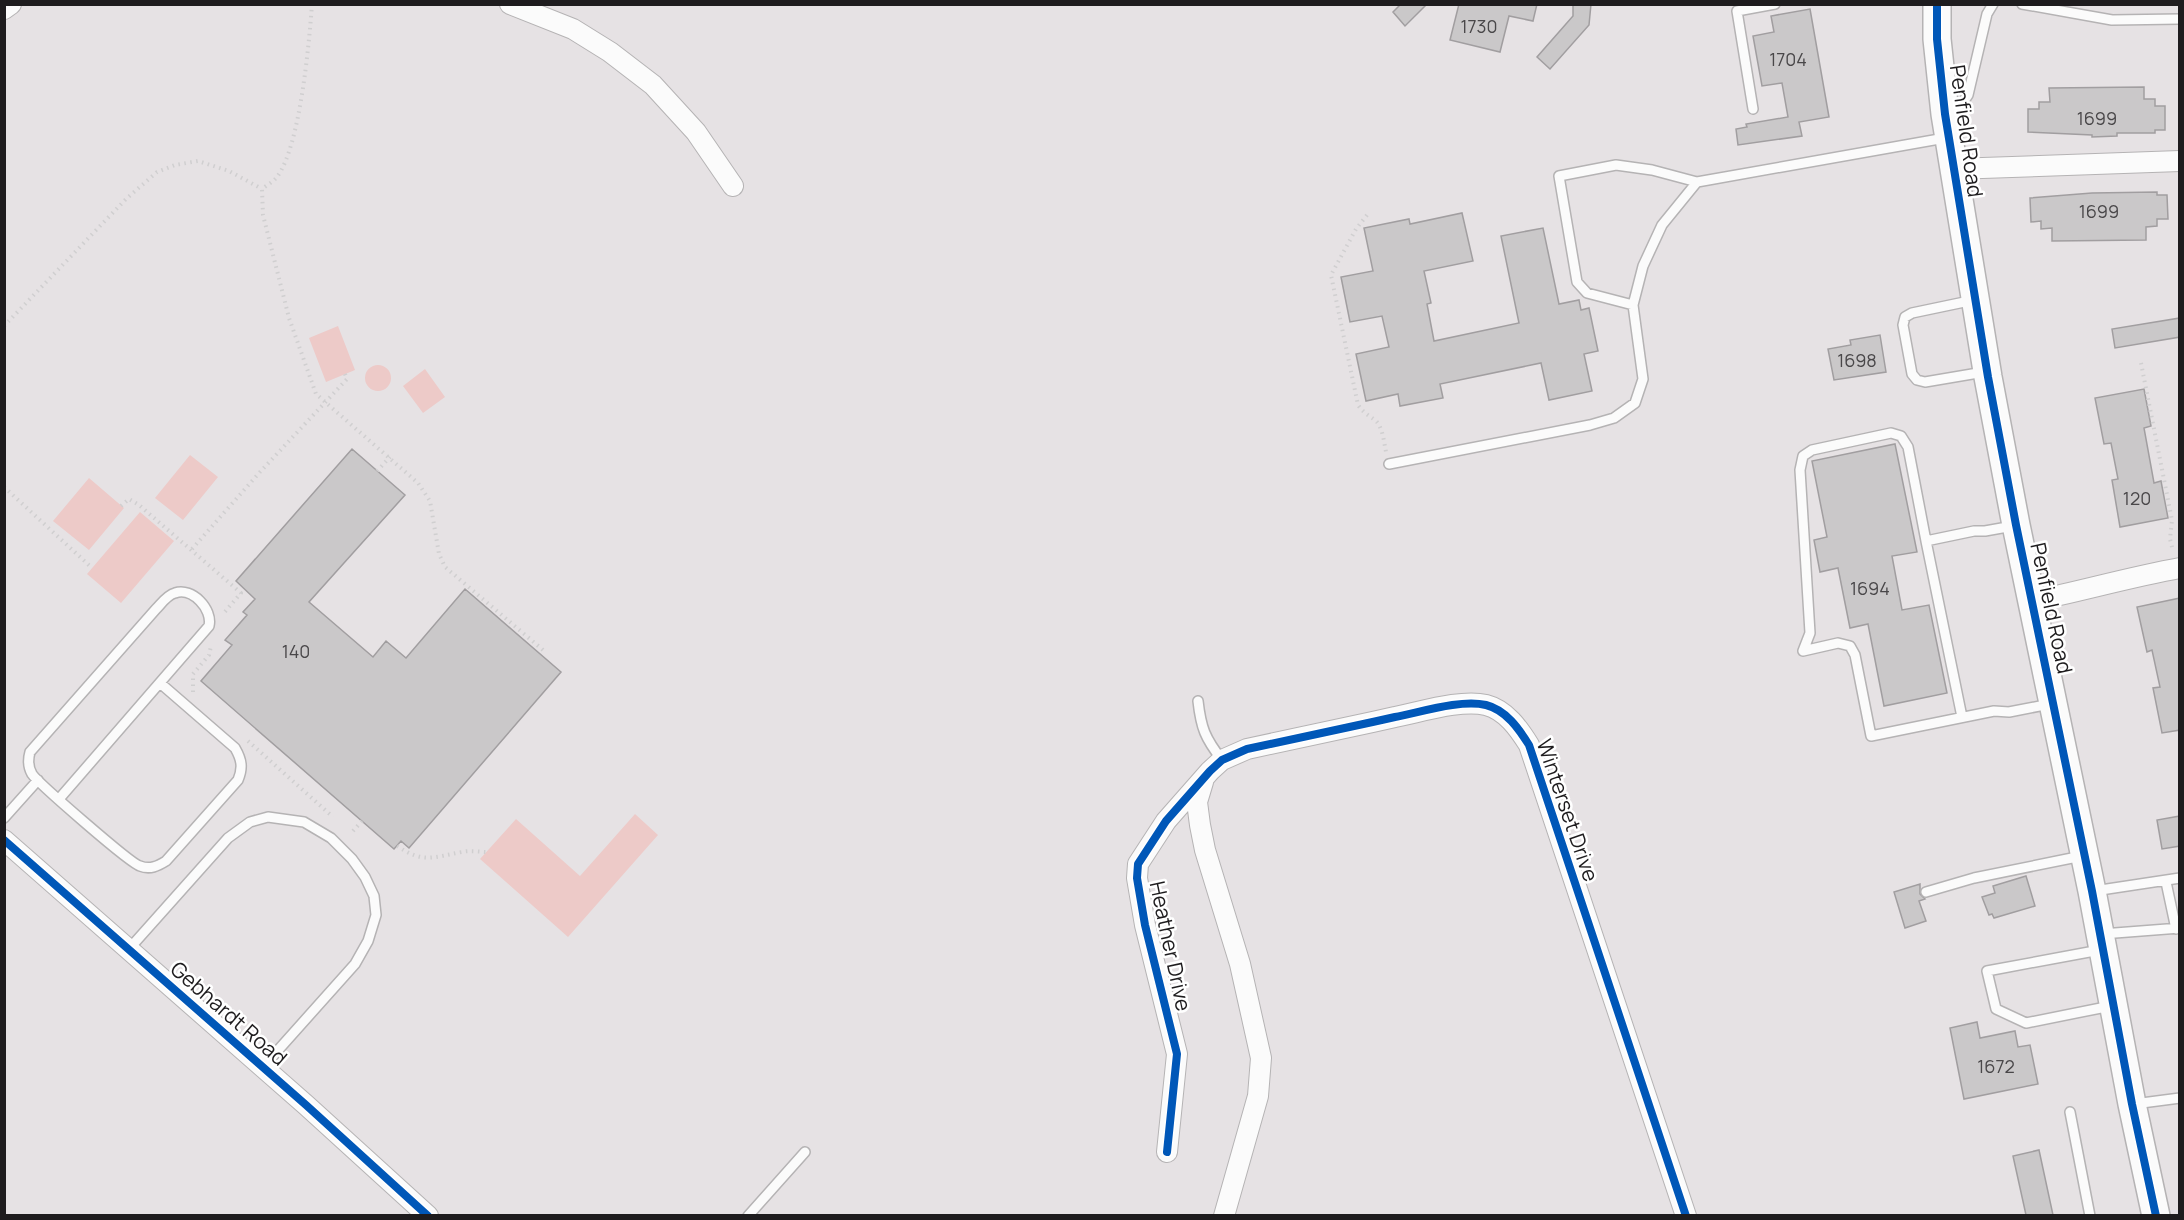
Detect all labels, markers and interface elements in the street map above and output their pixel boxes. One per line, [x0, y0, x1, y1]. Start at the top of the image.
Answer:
house number: 1730 [1461, 14, 1498, 38]
house number: 1704 [1769, 47, 1807, 71]
street label: Penfield Road [1944, 63, 1990, 199]
house number: 1699 [2077, 106, 2117, 130]
house number: 1699 [2079, 199, 2119, 223]
house number: 1698 [1837, 348, 1877, 372]
house number: 120 [2123, 486, 2151, 510]
street label: Penfield Road [2024, 540, 2080, 676]
house number: 1694 [1850, 576, 1890, 600]
house number: 140 [282, 639, 310, 663]
street label: Winterset Drive [1531, 735, 1605, 885]
street label: Heather Drive [1144, 878, 1198, 1014]
street label: Gebhardt Road [165, 955, 293, 1071]
house number: 1672 [1977, 1054, 2015, 1078]

